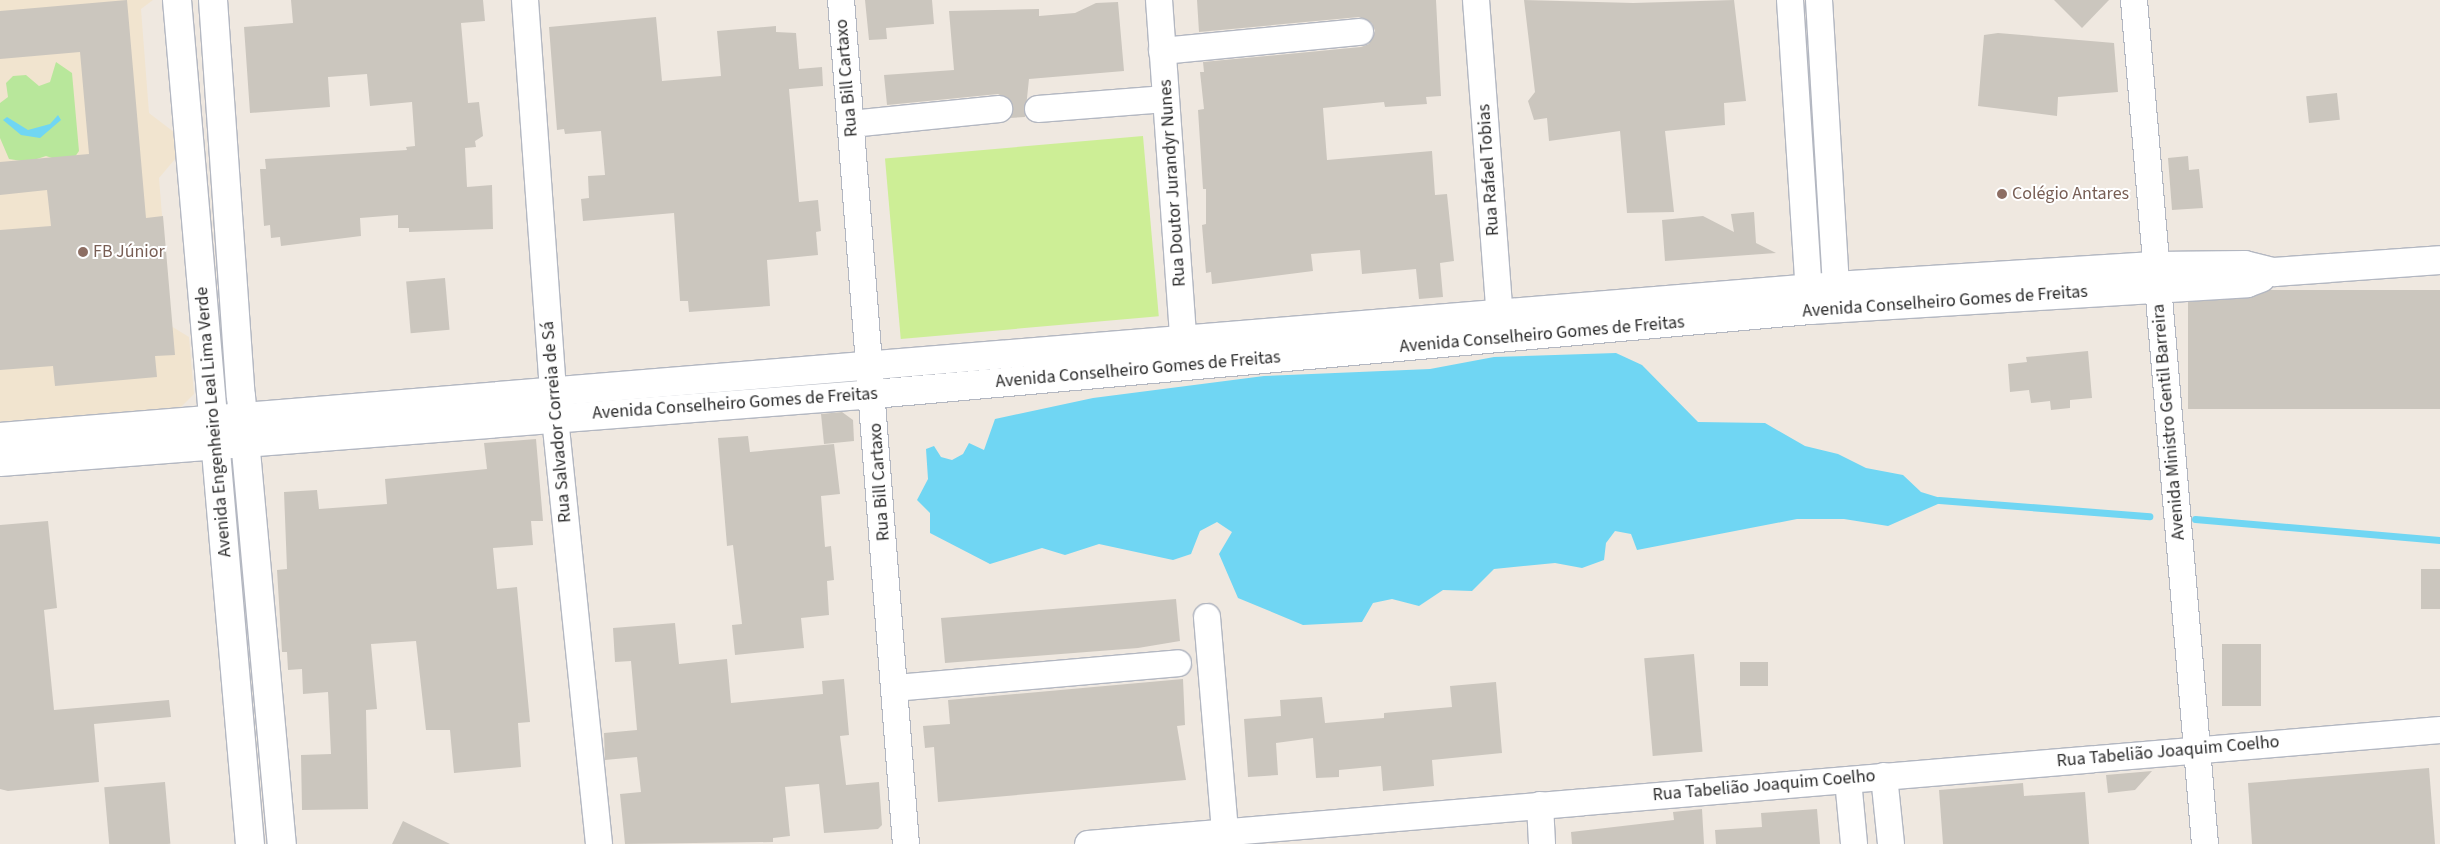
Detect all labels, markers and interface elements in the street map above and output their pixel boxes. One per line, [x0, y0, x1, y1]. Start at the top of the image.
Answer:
street label: Rua Bill Cartaxo [831, 18, 863, 138]
street label: Rua Doutor Jurandyr Nunes [1155, 79, 1191, 287]
street label: Rua Rafael Tobias [1474, 103, 1504, 237]
place label: Colégio Antares [2012, 183, 2129, 205]
marker: Colégio Antares [1996, 188, 2008, 200]
place label: FB Júnior [93, 241, 165, 263]
marker: FB Júnior [77, 246, 89, 258]
street label: Avenida Conselheiro Gomes de Freitas [1802, 281, 2088, 323]
street label: Avenida Engenheiro Leal Lima Verde [191, 286, 237, 558]
street label: Avenida Ministro Gentil Barreira [2148, 303, 2190, 541]
street label: Avenida Conselheiro Gomes de Freitas [1399, 312, 1685, 358]
street label: Rua Salvador Correia de Sá [537, 320, 577, 524]
street label: Avenida Conselheiro Gomes de Freitas [995, 347, 1281, 393]
street label: Avenida Conselheiro Gomes de Freitas [592, 383, 878, 425]
street label: Rua Bill Cartaxo [865, 422, 895, 542]
street label: Rua Tabelião Joaquim Coelho [2056, 732, 2280, 772]
street label: Rua Tabelião Joaquim Coelho [1652, 766, 1876, 806]

